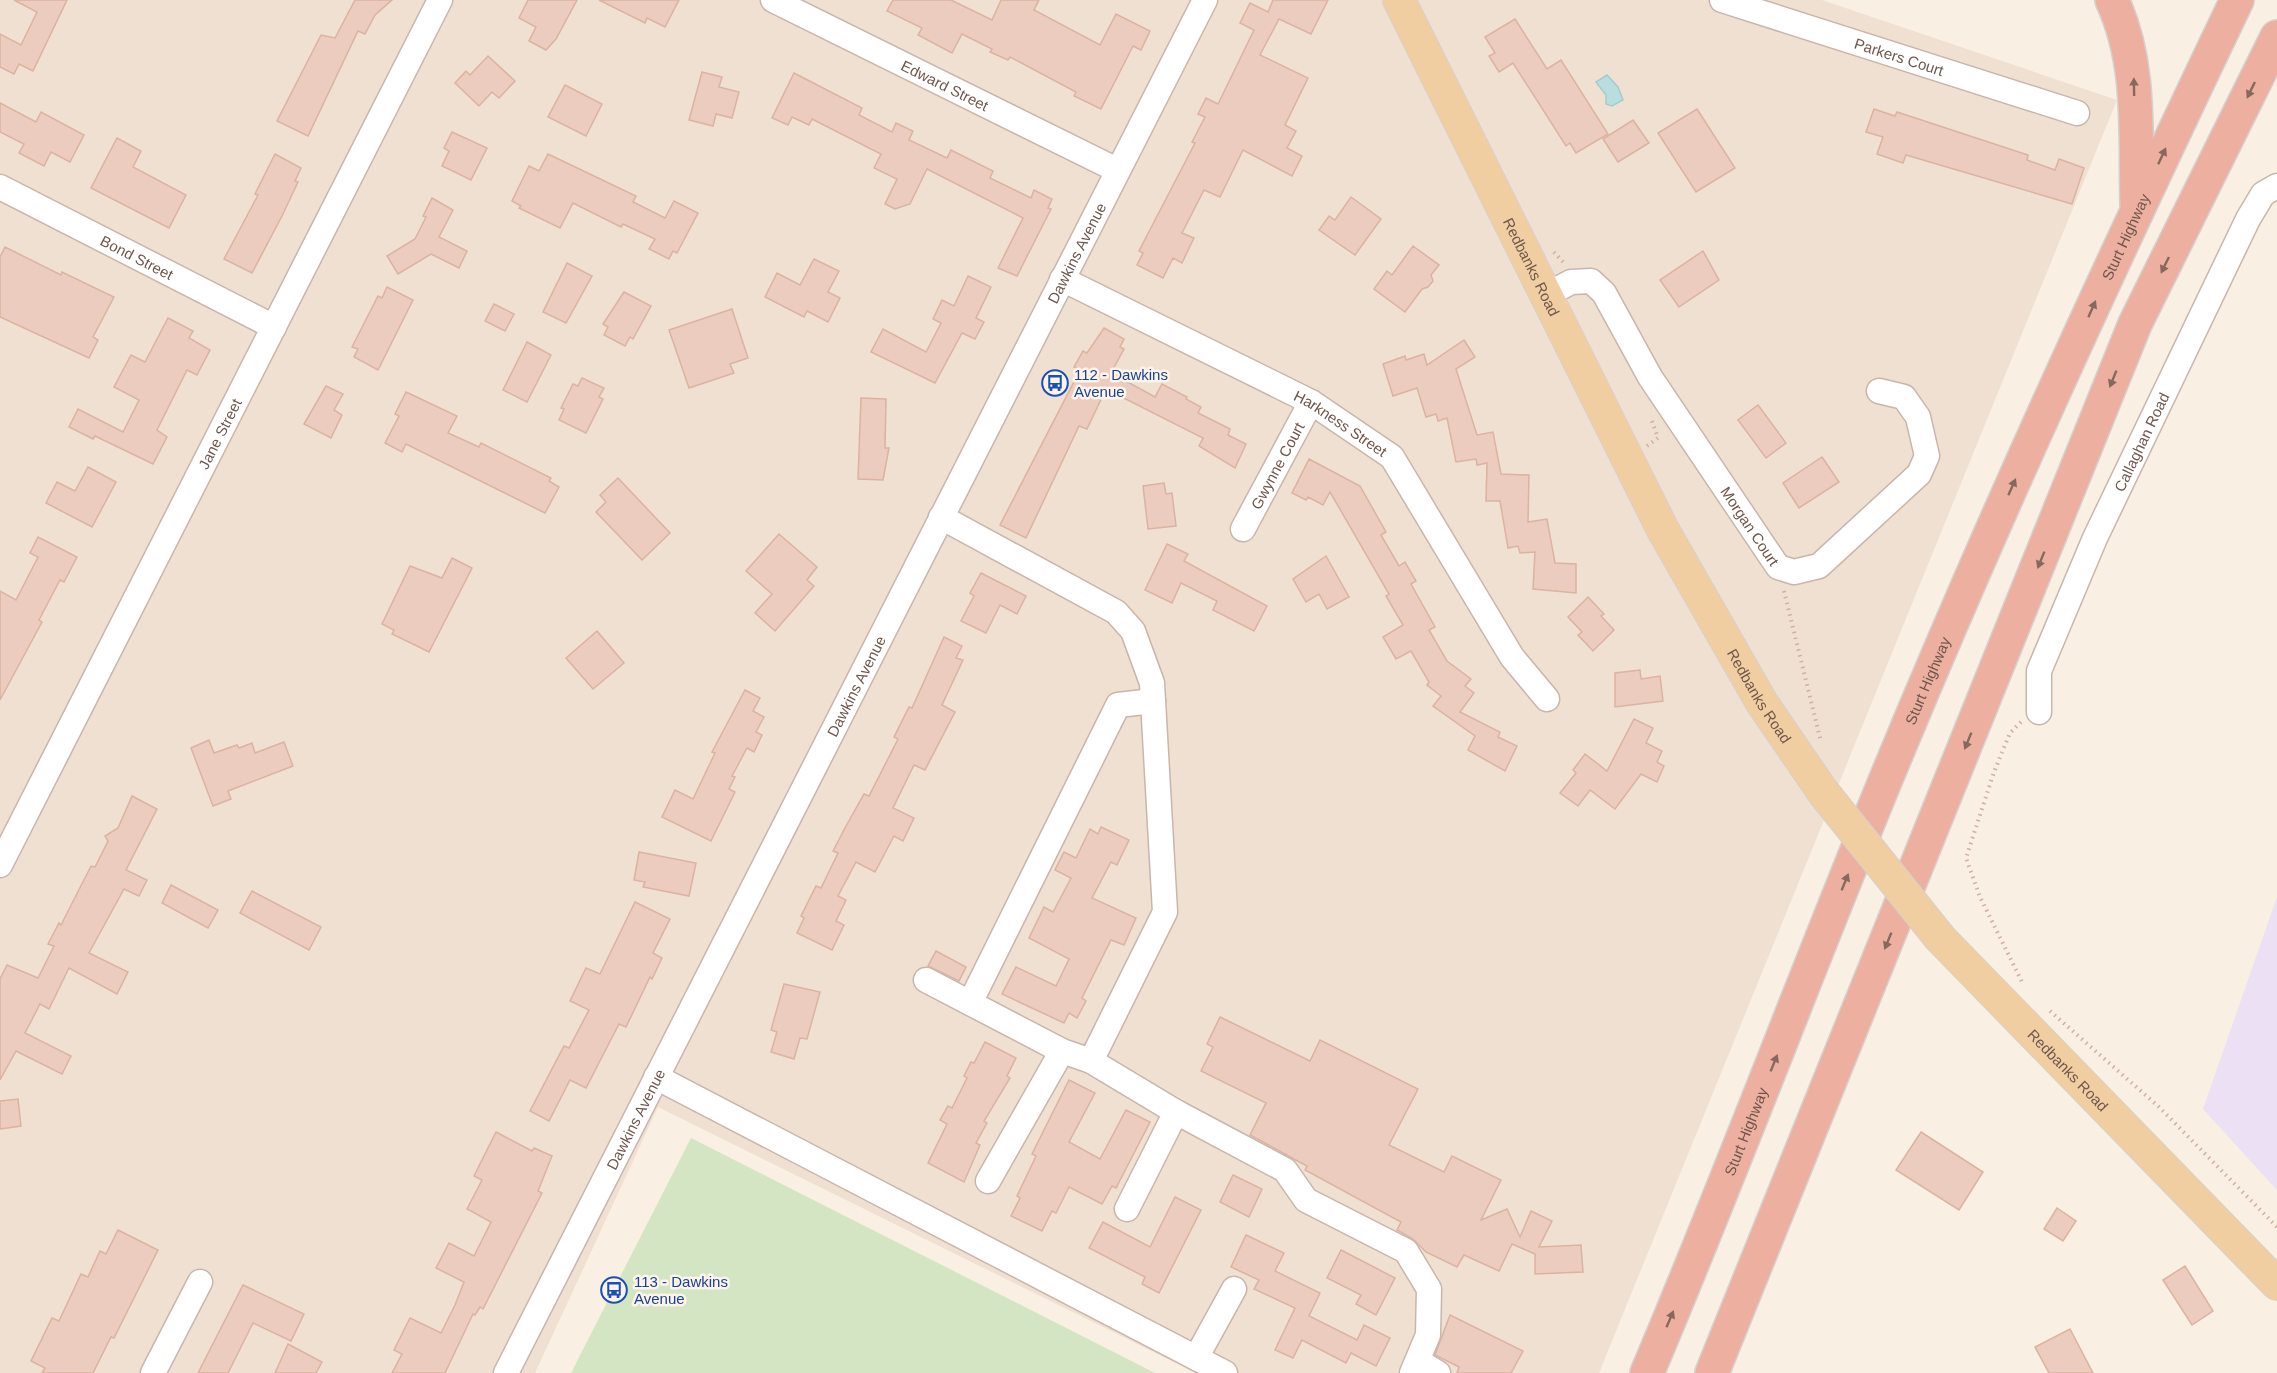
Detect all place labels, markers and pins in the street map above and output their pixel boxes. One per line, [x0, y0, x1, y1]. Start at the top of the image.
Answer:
place label: 112 - Dawkins Avenue [1074, 366, 1168, 400]
bus stop icon: 112 - Dawkins Avenue [1040, 368, 1070, 398]
place label: 113 - Dawkins Avenue [634, 1273, 728, 1307]
bus stop icon: 113 - Dawkins Avenue [599, 1275, 629, 1305]

